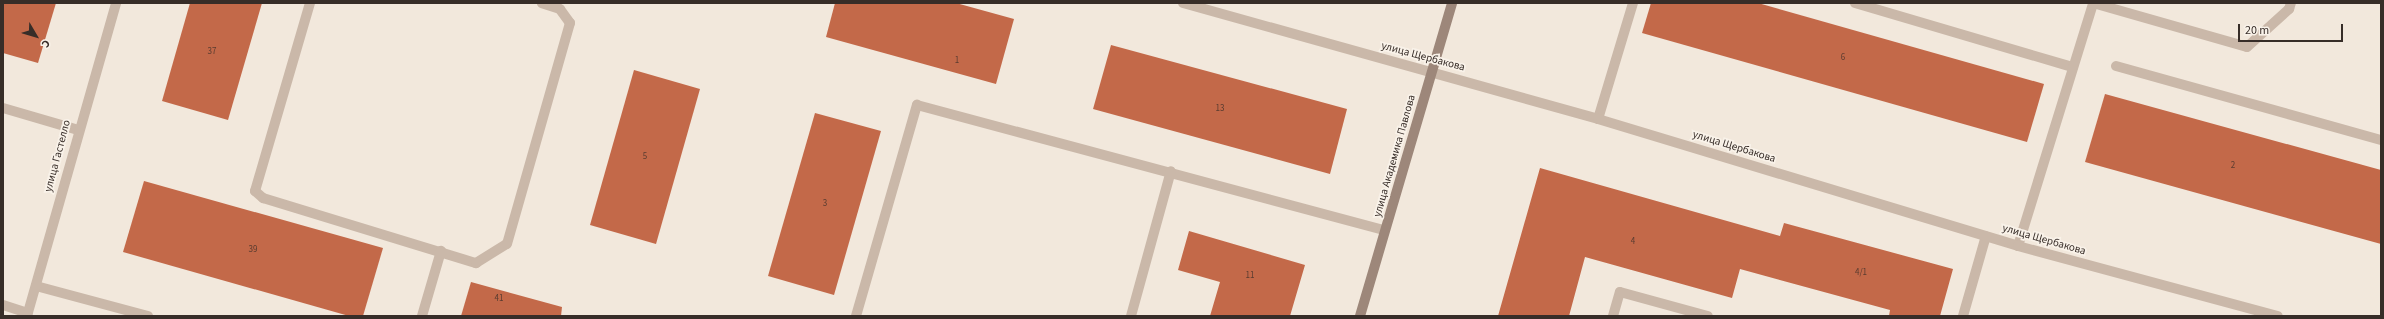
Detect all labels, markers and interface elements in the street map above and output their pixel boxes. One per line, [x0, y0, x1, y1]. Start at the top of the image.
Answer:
north arrow [16, 16, 56, 56]
scale bar [2240, 16, 2345, 42]
text: 20 m [2245, 22, 2269, 39]
text: С [38, 37, 54, 51]
street label: улица Щербакова [1380, 39, 1466, 75]
house number: 37 [208, 47, 216, 57]
house number: 6 [1841, 53, 1845, 63]
house number: 1 [955, 56, 959, 66]
street label: улица Академика Павлова [1371, 93, 1419, 219]
house number: 13 [1216, 104, 1224, 114]
street label: улица Гастелло [42, 119, 74, 193]
street label: улица Щербакова [1691, 128, 1777, 166]
house number: 5 [643, 152, 647, 162]
house number: 2 [2231, 161, 2235, 171]
house number: 3 [823, 199, 827, 209]
street label: улица Щербакова [2001, 222, 2087, 258]
house number: 4 [1631, 237, 1635, 247]
house number: 39 [249, 245, 257, 255]
house number: 4/1 [1855, 268, 1867, 278]
house number: 11 [1246, 271, 1254, 281]
house number: 41 [495, 294, 503, 304]

